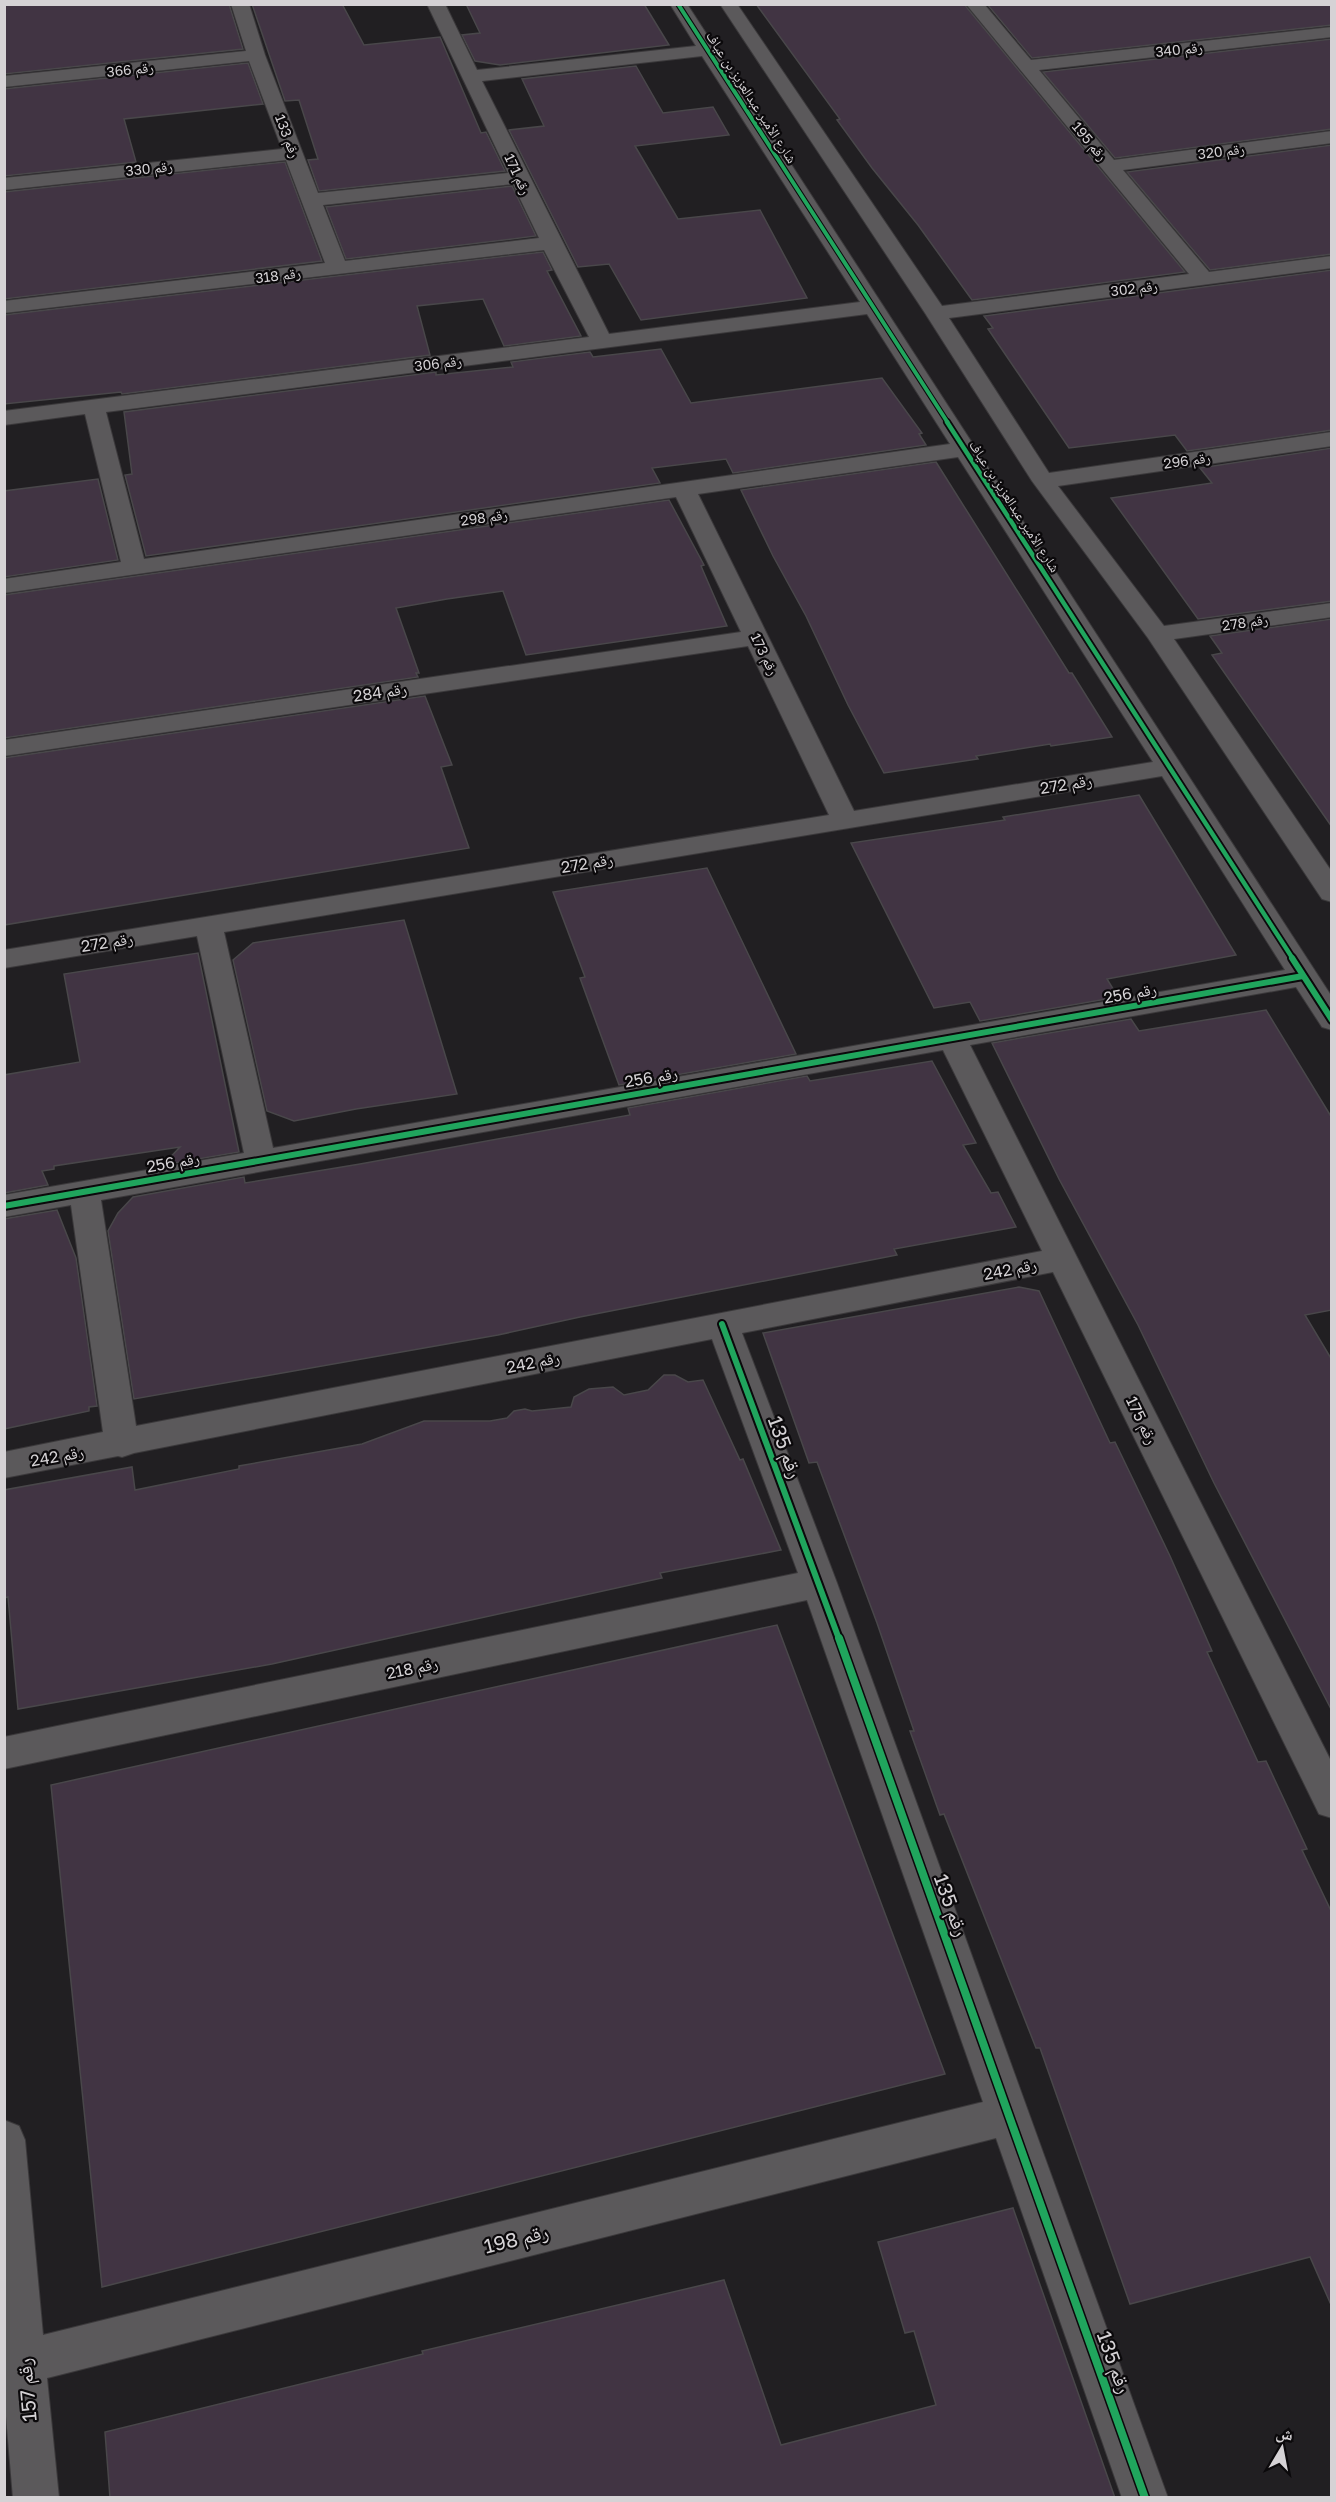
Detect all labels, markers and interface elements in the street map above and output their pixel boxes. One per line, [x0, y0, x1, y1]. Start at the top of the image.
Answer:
street label: شارع الأمير عبدالعزيز بن عياف [701, 28, 801, 167]
street label: رقم 340 [1154, 38, 1204, 62]
street label: رقم 366 [106, 58, 155, 82]
street label: رقم 133 [270, 112, 304, 161]
street label: رقم 195 [1067, 118, 1111, 165]
street label: رقم 320 [1197, 140, 1246, 164]
street label: رقم 171 [499, 151, 535, 198]
street label: رقم 330 [125, 157, 174, 181]
street label: رقم 318 [254, 264, 302, 288]
street label: رقم 302 [1110, 277, 1159, 301]
street label: رقم 306 [413, 352, 463, 376]
street label: شارع الأمير عبدالعزيز بن عياف [964, 437, 1064, 576]
street label: رقم 296 [1162, 448, 1212, 474]
street label: رقم 298 [459, 505, 509, 531]
street label: رقم 278 [1221, 610, 1269, 636]
street label: رقم 173 [746, 630, 782, 679]
street label: رقم 284 [352, 678, 408, 707]
street label: رقم 272 [1039, 770, 1094, 799]
street label: رقم 272 [560, 849, 615, 878]
street label: رقم 272 [80, 928, 135, 957]
street label: رقم 256 [1102, 978, 1158, 1008]
street label: رقم 256 [623, 1062, 679, 1092]
street label: رقم 256 [145, 1147, 201, 1177]
street label: رقم 242 [982, 1254, 1038, 1285]
street label: رقم 242 [505, 1347, 561, 1378]
street label: رقم 175 [1121, 1393, 1162, 1448]
street label: رقم 135 [761, 1413, 808, 1483]
street label: رقم 242 [29, 1441, 85, 1471]
street label: رقم 218 [384, 1653, 440, 1684]
street label: رقم 135 [927, 1871, 974, 1941]
street label: رقم 198 [481, 2218, 551, 2261]
street label: رقم 135 [1090, 2328, 1137, 2398]
street label: رقم 157 [11, 2357, 44, 2423]
north arrow [1252, 2418, 1312, 2478]
text: ش [1275, 2422, 1295, 2445]

